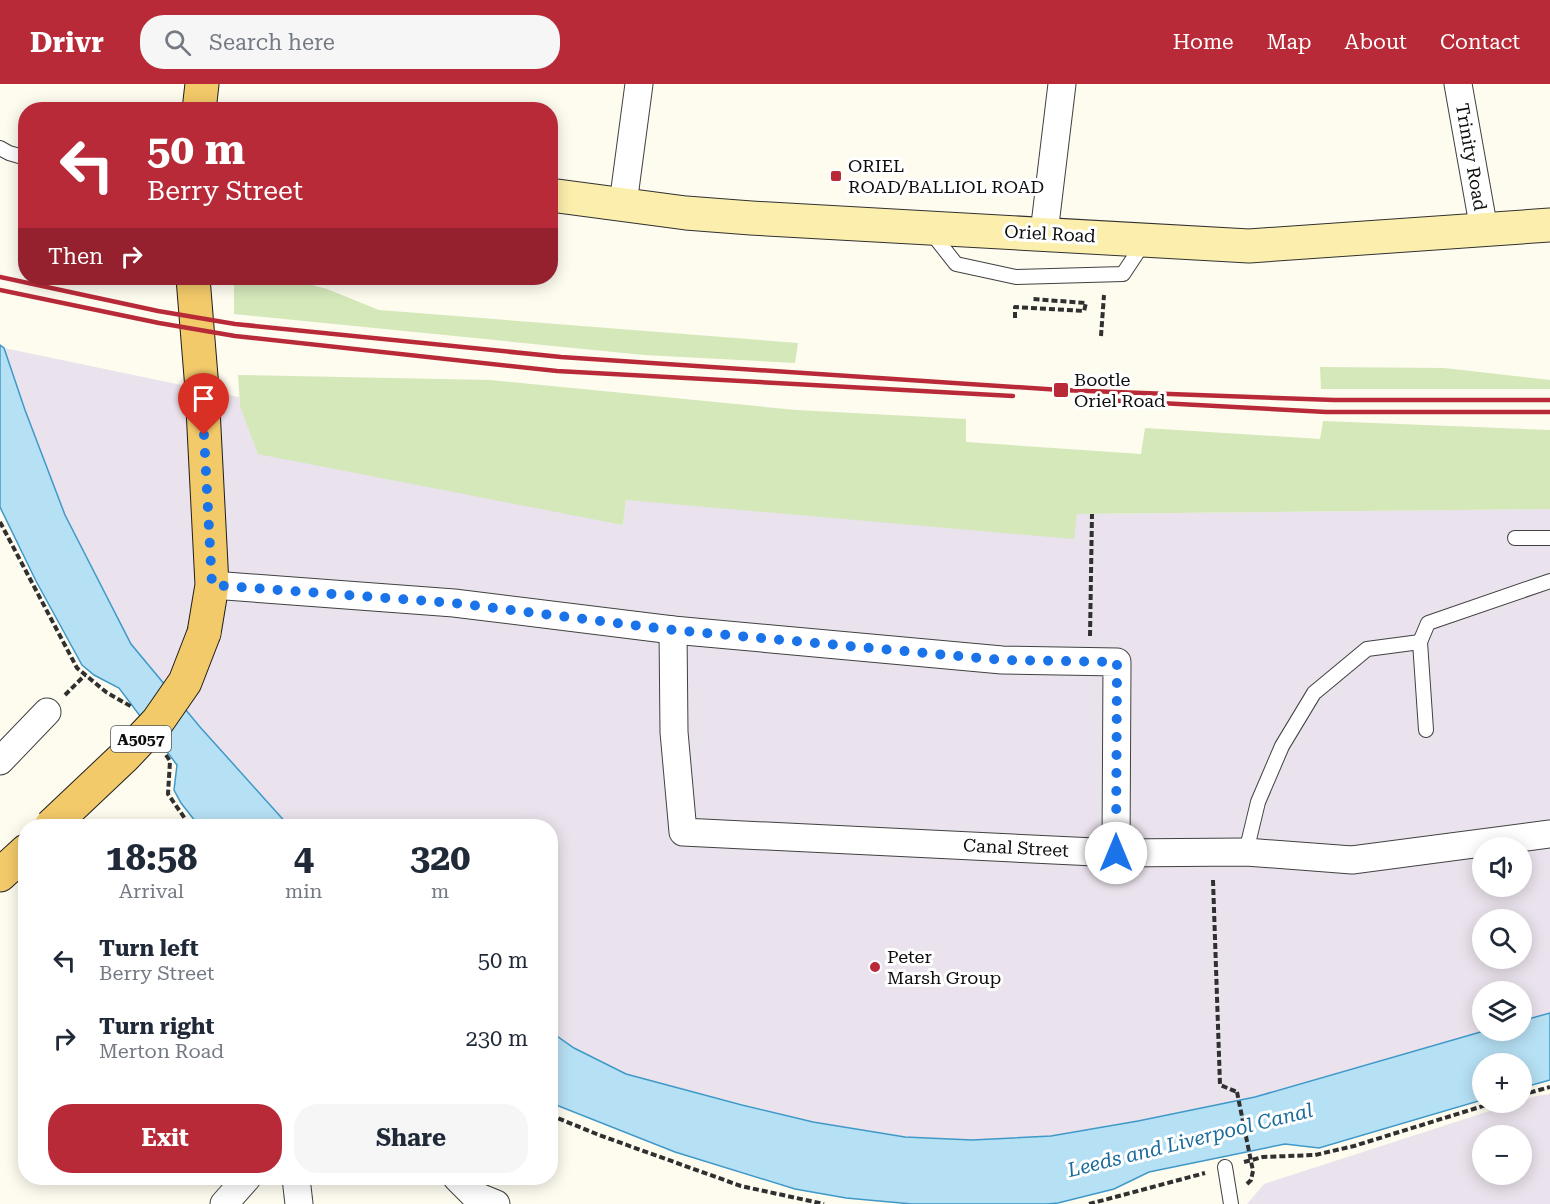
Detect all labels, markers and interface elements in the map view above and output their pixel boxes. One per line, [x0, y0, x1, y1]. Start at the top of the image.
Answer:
search box [140, 15, 560, 69]
text: Drivr [30, 26, 104, 59]
icon: search [161, 26, 194, 59]
text: Search here [209, 30, 335, 55]
text: Home [1173, 30, 1234, 54]
text: Map [1267, 30, 1312, 54]
text: About [1345, 30, 1407, 54]
text: Contact [1440, 30, 1520, 54]
street label: Trinity Road [1452, 102, 1491, 213]
text: 50 m [147, 125, 245, 174]
icon: left [48, 126, 126, 204]
place label: ORIEL ROAD/BALLIOL ROAD [848, 155, 1044, 197]
marker: ORIEL ROAD/BALLIOL ROAD [829, 169, 843, 183]
text: Berry Street [147, 175, 303, 207]
street label: Oriel Road [1004, 221, 1097, 246]
icon: right [115, 240, 148, 273]
text: Then [48, 244, 103, 269]
place label: Bootle Oriel Road [1074, 369, 1166, 411]
pin [178, 373, 229, 435]
marker: Bootle Oriel Road [1052, 381, 1070, 399]
icon: arrive [187, 382, 220, 415]
road number: A5057 [111, 726, 171, 752]
position arrow [1084, 821, 1148, 885]
street label: Canal Street [963, 834, 1070, 861]
text: 18:58 [106, 837, 197, 879]
text: 4 [294, 837, 314, 879]
text: 320 [410, 837, 470, 879]
map controls [1472, 837, 1532, 1185]
button: sound [1472, 837, 1532, 897]
text: Arrival [119, 879, 184, 903]
text: min [285, 879, 322, 903]
text: m [431, 879, 449, 903]
button: search [1472, 909, 1532, 969]
text: Turn left [99, 936, 199, 961]
icon: left [48, 944, 81, 977]
place label: Peter Marsh Group [887, 946, 1001, 988]
text: 50 m [478, 948, 528, 973]
marker: Peter Marsh Group [868, 960, 882, 974]
text: Berry Street [99, 961, 215, 985]
button: layers [1472, 981, 1532, 1041]
text: Turn right [99, 1014, 214, 1039]
icon: right [48, 1022, 81, 1055]
text: 230 m [465, 1026, 528, 1051]
text: Merton Road [99, 1039, 224, 1063]
button: + [1472, 1053, 1532, 1113]
water label: Leeds and Liverpool Canal [1064, 1098, 1315, 1182]
button: Exit [48, 1104, 282, 1173]
button: Share [294, 1104, 528, 1173]
button: − [1472, 1125, 1532, 1185]

